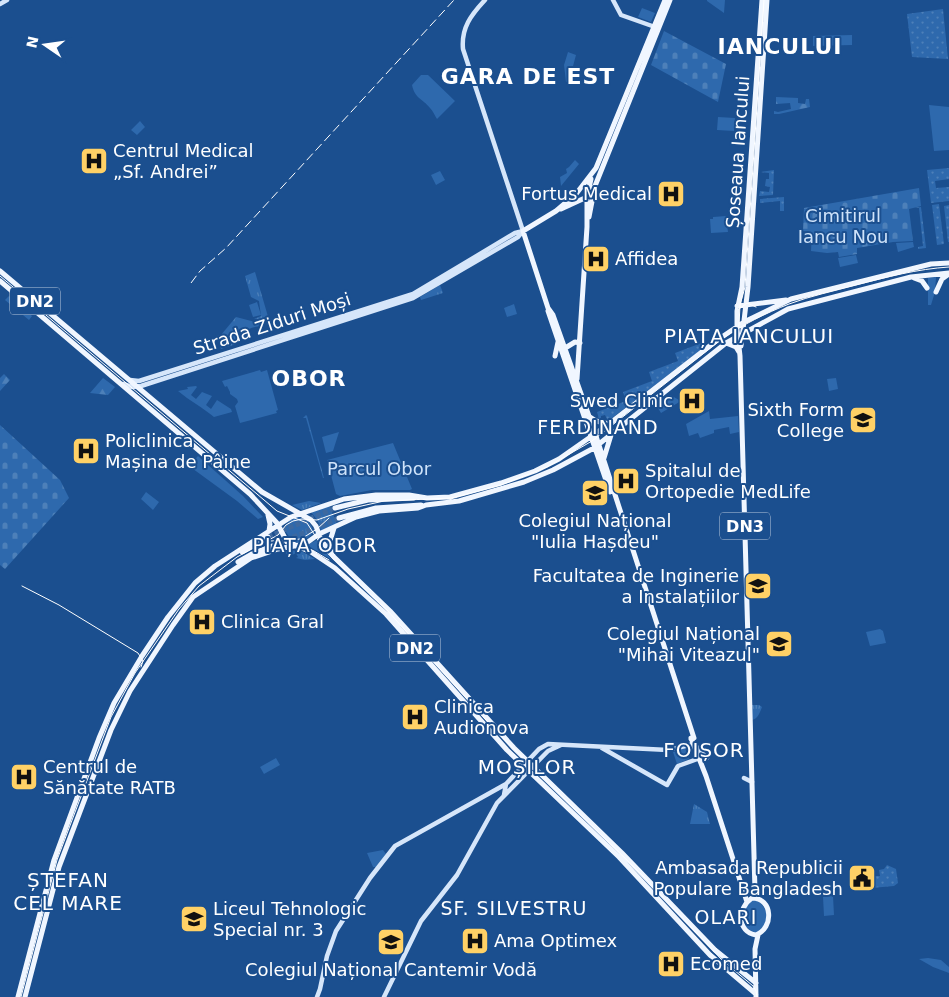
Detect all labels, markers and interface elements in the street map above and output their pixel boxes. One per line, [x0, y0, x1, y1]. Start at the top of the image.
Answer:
north arrow [20, 20, 70, 70]
district label: IANCULUI [718, 34, 842, 59]
text: N [23, 35, 41, 50]
district label: GARA DE EST [441, 64, 615, 89]
street label: Șoseaua Iancului [722, 75, 753, 229]
place label: Centrul Medical „Sf. Andrei” [113, 140, 254, 182]
hospital icon: Centrul Medical „Sf. Andrei” [79, 146, 109, 176]
hospital icon: Fortus Medical [656, 179, 686, 209]
place label: Fortus Medical [521, 183, 652, 204]
park label: Cimitirul Iancu Nou [798, 205, 888, 247]
hospital icon: Affidea [581, 244, 611, 274]
place label: Affidea [615, 248, 678, 269]
road number: DN2 [10, 288, 60, 314]
street label: Strada Ziduri Moși [190, 288, 353, 359]
district label: PIAȚA IANCULUI [664, 324, 834, 348]
district label: OBOR [271, 366, 347, 391]
hospital icon: Swed Clinic [677, 386, 707, 416]
place label: Swed Clinic [570, 390, 673, 411]
place label: Sixth Form College [747, 399, 844, 441]
school or university icon: Sixth Form College [848, 405, 878, 435]
district label: FERDINAND [537, 416, 659, 438]
place label: Policlinica Mașina de Pâine [105, 430, 251, 472]
hospital icon: Policlinica Mașina de Pâine [71, 436, 101, 466]
park label: Parcul Obor [327, 458, 432, 479]
place label: Spitalul de Ortopedie MedLife [645, 460, 811, 502]
hospital icon: Spitalul de Ortopedie MedLife [611, 466, 641, 496]
school or university icon: Colegiul Național "Iulia Hașdeu" [580, 478, 610, 508]
place label: Colegiul Național "Iulia Hașdeu" [518, 510, 672, 552]
road number: DN3 [720, 512, 770, 540]
district label: PIAȚA OBOR [252, 534, 378, 557]
place label: Facultatea de Inginerie a Instalațiilor [533, 565, 740, 607]
school or university icon: Facultatea de Inginerie a Instalațiilor [743, 571, 773, 601]
hospital icon: Clinica Gral [187, 607, 217, 637]
place label: Clinica Gral [221, 611, 324, 632]
place label: Colegiul Național "Mihai Viteazul" [607, 623, 760, 665]
school or university icon: Colegiul Național "Mihai Viteazul" [764, 629, 794, 659]
road number: DN2 [390, 634, 440, 661]
place label: Clinica Audionova [434, 696, 529, 738]
hospital icon: Clinica Audionova [400, 702, 430, 732]
district label: FOIȘOR [663, 738, 745, 762]
district label: MOȘILOR [478, 755, 576, 779]
place label: Centrul de Sănătate RATB [43, 756, 176, 798]
hospital icon: Centrul de Sănătate RATB [9, 762, 39, 792]
place label: Ambasada Republicii Populare Bangladesh [654, 857, 843, 899]
public building icon: Ambasada Republicii Populare Bangladesh [847, 863, 877, 893]
district label: ȘTEFAN CEL MARE [13, 868, 123, 915]
district label: SF. SILVESTRU [441, 897, 587, 919]
place label: Liceul Tehnologic Special nr. 3 [213, 898, 366, 940]
school or university icon: Liceul Tehnologic Special nr. 3 [179, 904, 209, 934]
district label: OLARI [695, 906, 757, 928]
hospital icon: Ama Optimex [460, 926, 490, 956]
school or university icon: Colegiul Național Cantemir Vodă [376, 927, 406, 957]
place label: Ama Optimex [494, 930, 618, 951]
hospital icon: Ecomed [656, 949, 686, 979]
place label: Ecomed [690, 953, 762, 974]
place label: Colegiul Național Cantemir Vodă [245, 959, 537, 980]

